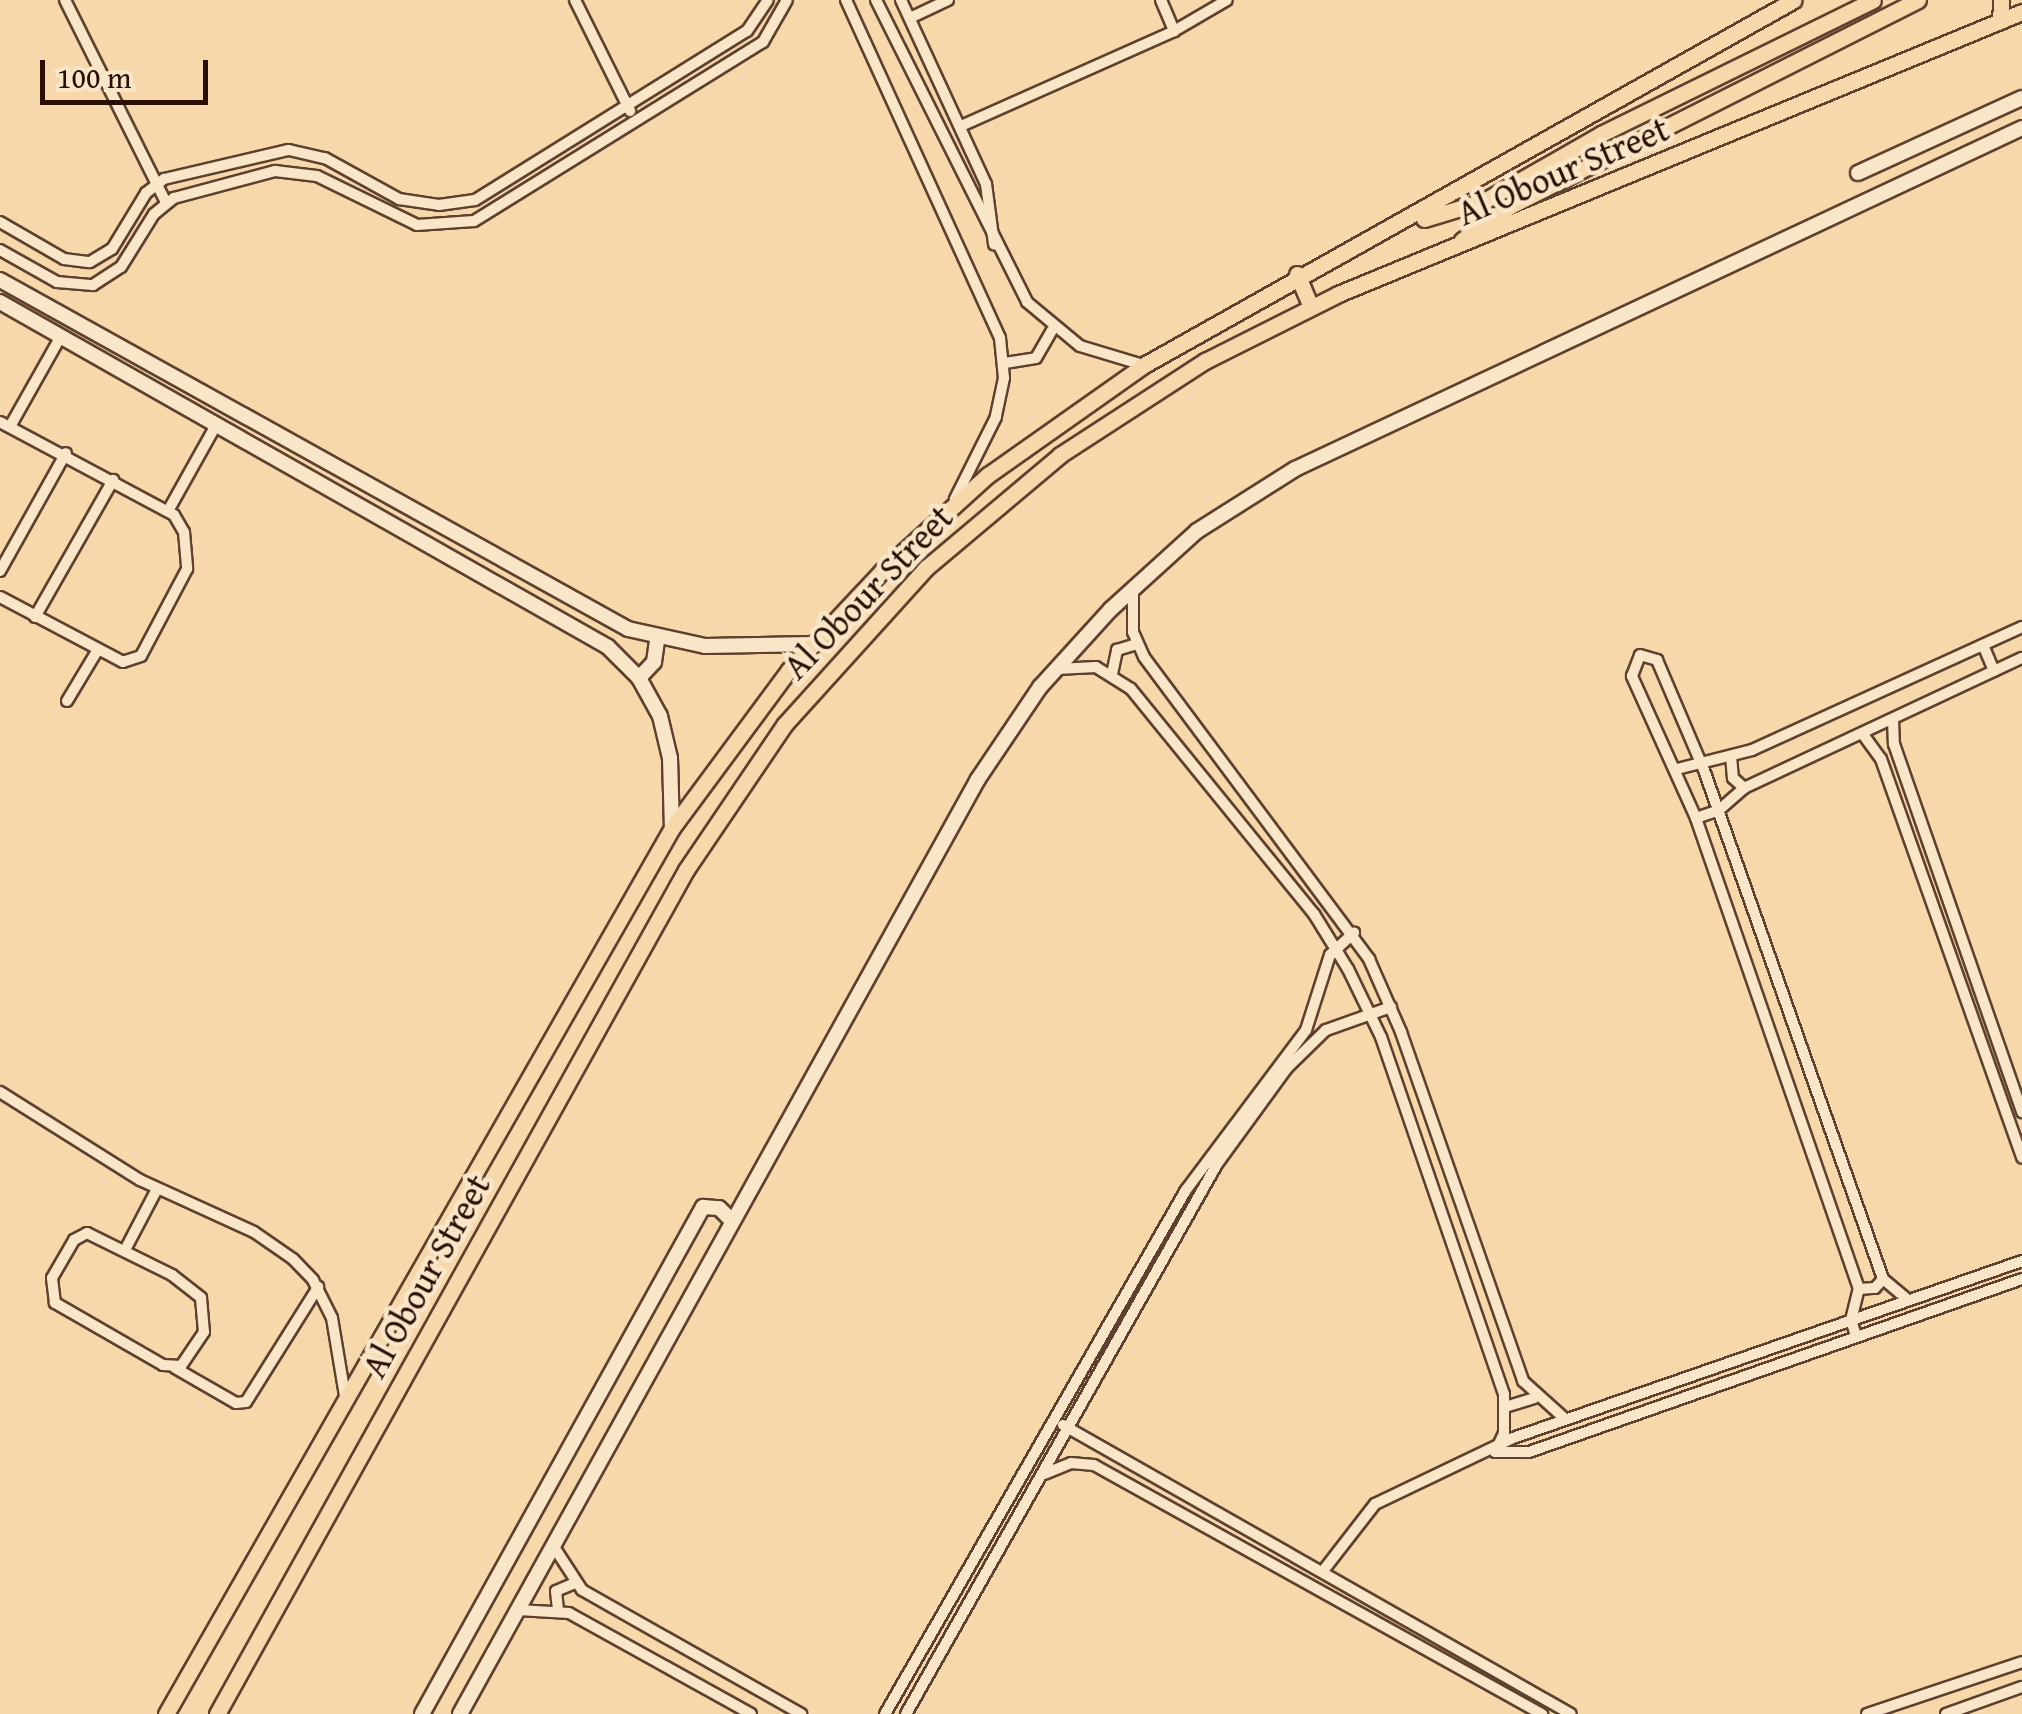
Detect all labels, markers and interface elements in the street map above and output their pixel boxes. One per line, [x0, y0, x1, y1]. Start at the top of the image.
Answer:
scale bar [45, 40, 212, 102]
text: 100 m [57, 55, 131, 99]
street label: Al Obour Street [1451, 108, 1675, 234]
street label: Al Obour Street [775, 496, 961, 688]
street label: Al Obour Street [353, 1167, 499, 1385]

